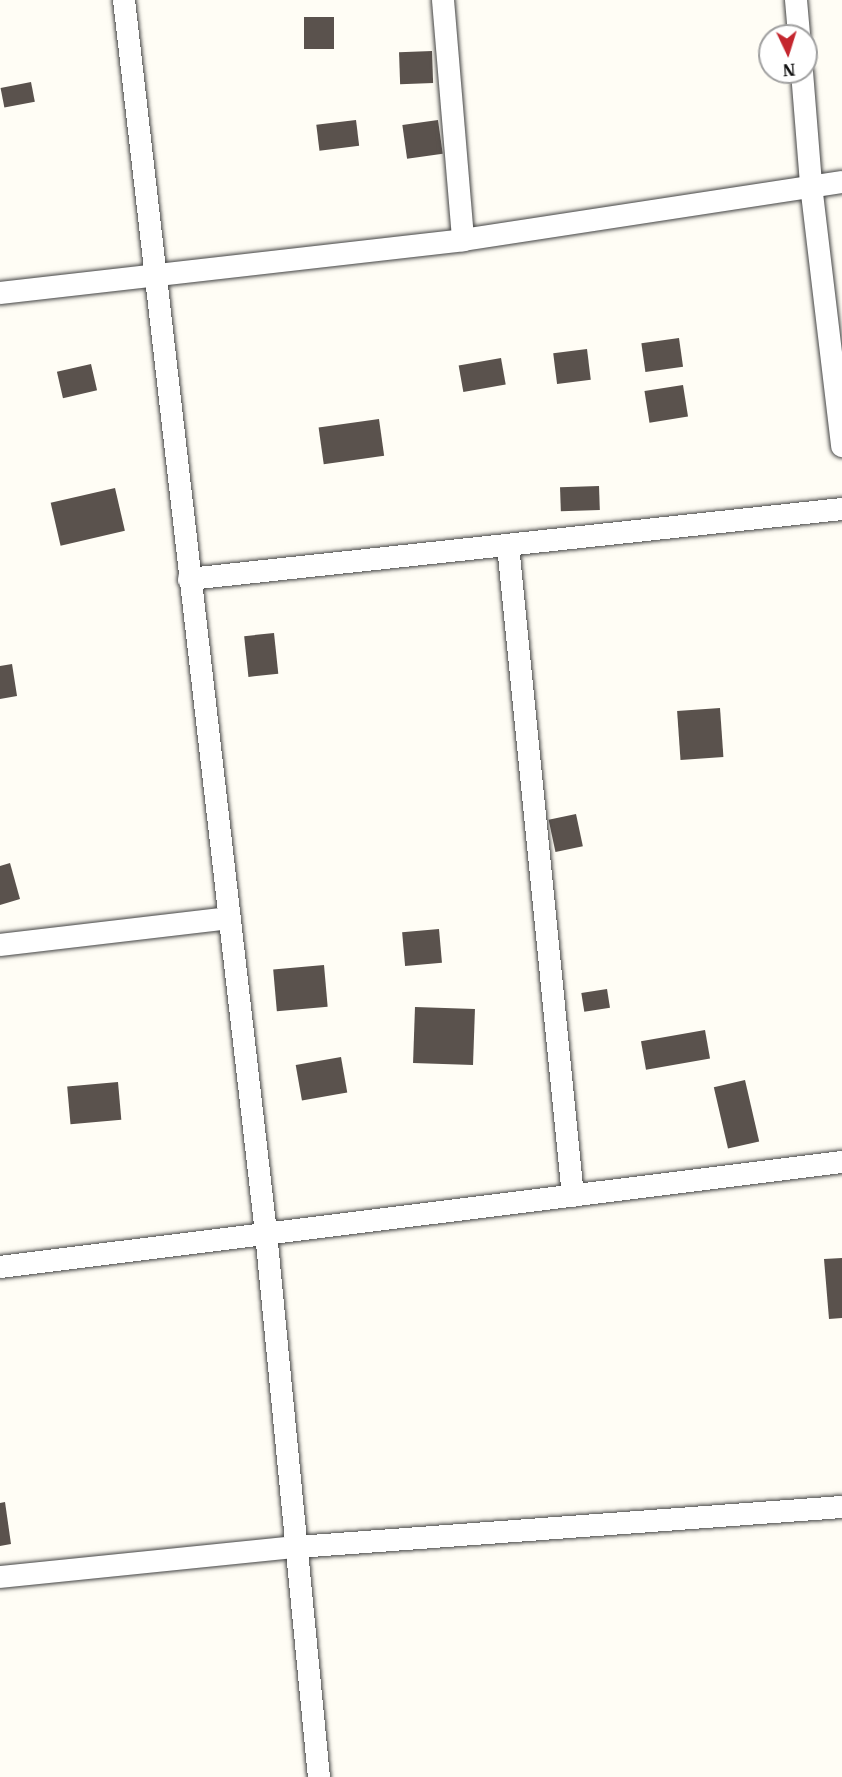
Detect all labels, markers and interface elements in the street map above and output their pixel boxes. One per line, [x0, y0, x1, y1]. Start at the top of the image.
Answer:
north arrow [758, 24, 818, 84]
text: N [782, 60, 796, 80]

